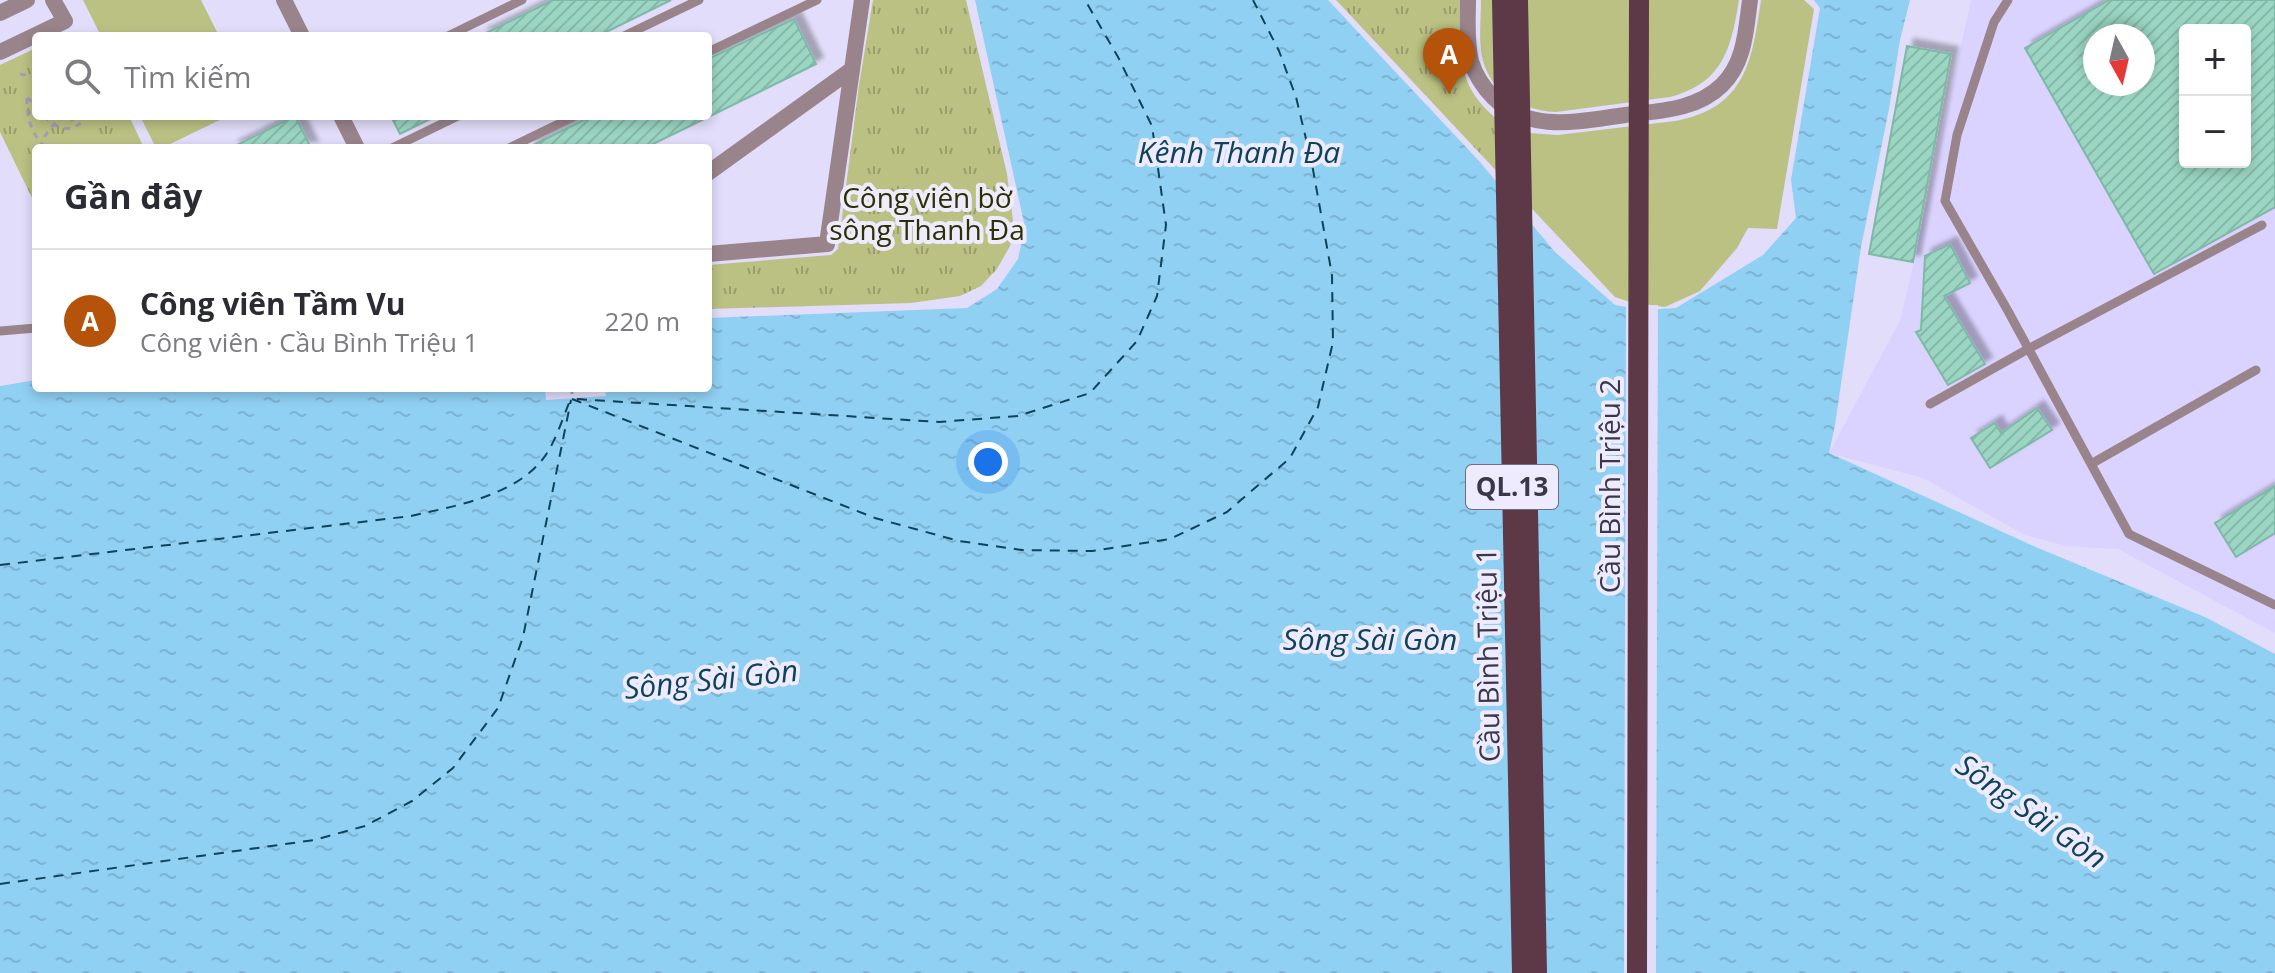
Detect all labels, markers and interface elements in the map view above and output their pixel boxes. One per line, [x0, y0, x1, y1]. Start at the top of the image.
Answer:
north arrow [2083, 24, 2155, 96]
map controls [2179, 24, 2251, 168]
button: + [2179, 24, 2251, 96]
pin: A [1423, 28, 1475, 94]
search box [32, 32, 712, 120]
icon: search [60, 54, 104, 98]
text: Tìm kiếm [124, 56, 252, 97]
button: − [2179, 96, 2251, 168]
water label: Kênh Thanh Đa [1138, 131, 1340, 172]
text: Gần đây [64, 173, 202, 219]
park label: Công viên bờ sông Thanh Đa [829, 178, 1025, 248]
text: Công viên Tầm Vu [140, 283, 406, 324]
text: A [81, 303, 99, 339]
text: 220 m [605, 303, 680, 339]
text: Công viên · Cầu Bình Triệu 1 [140, 324, 478, 360]
street label: Cầu Bình Triệu 2 [1590, 379, 1628, 593]
your location [968, 442, 1008, 482]
road number: QL.13 [1466, 465, 1558, 509]
street label: Cầu Bình Triệu 1 [1466, 547, 1508, 763]
water label: Sông Sài Gòn [1283, 618, 1457, 659]
water label: Sông Sài Gòn [622, 649, 800, 708]
water label: Sông Sài Gòn [1949, 744, 2115, 878]

